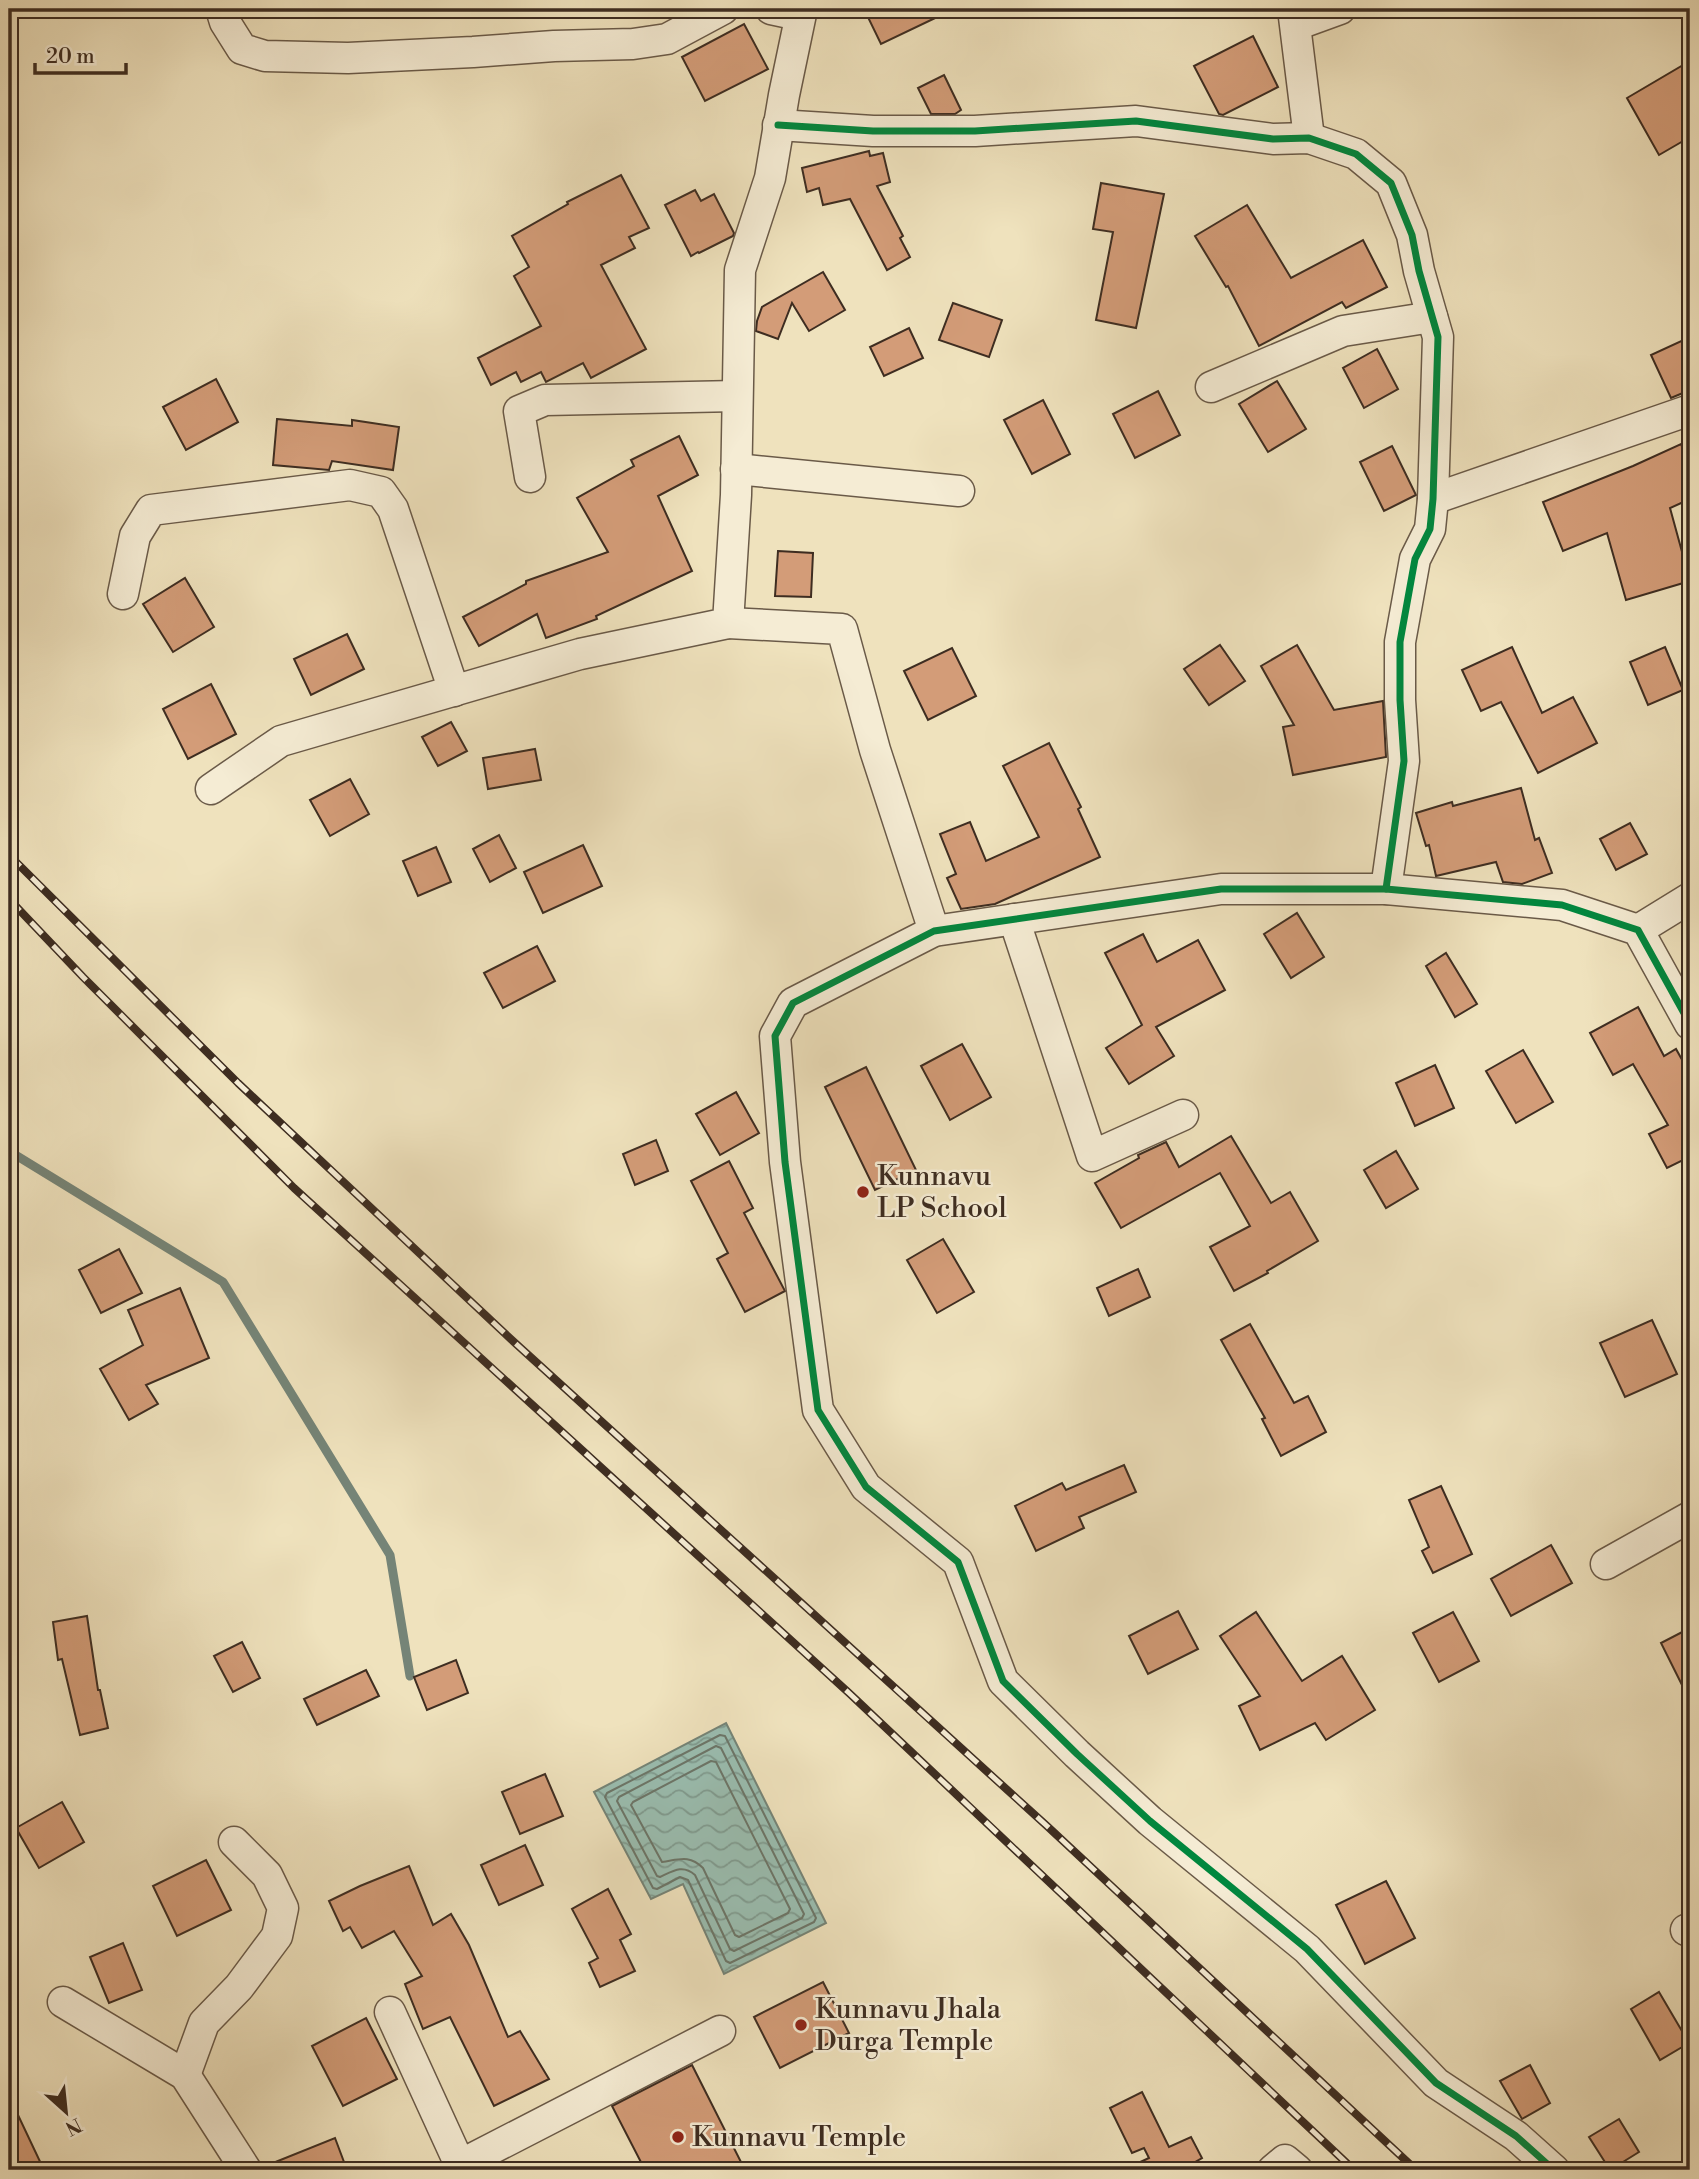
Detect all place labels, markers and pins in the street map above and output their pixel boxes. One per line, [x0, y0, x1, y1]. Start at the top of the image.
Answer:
place label: Kunnavu LP School [877, 1159, 1007, 1226]
marker: Kunnavu LP School [855, 1184, 871, 1200]
place label: Kunnavu Jhala Durga Temple [815, 1992, 1002, 2059]
marker: Kunnavu Jhala Durga Temple [793, 2017, 809, 2033]
place label: Kunnavu Temple [692, 2120, 906, 2155]
marker: Kunnavu Temple [670, 2129, 686, 2145]

